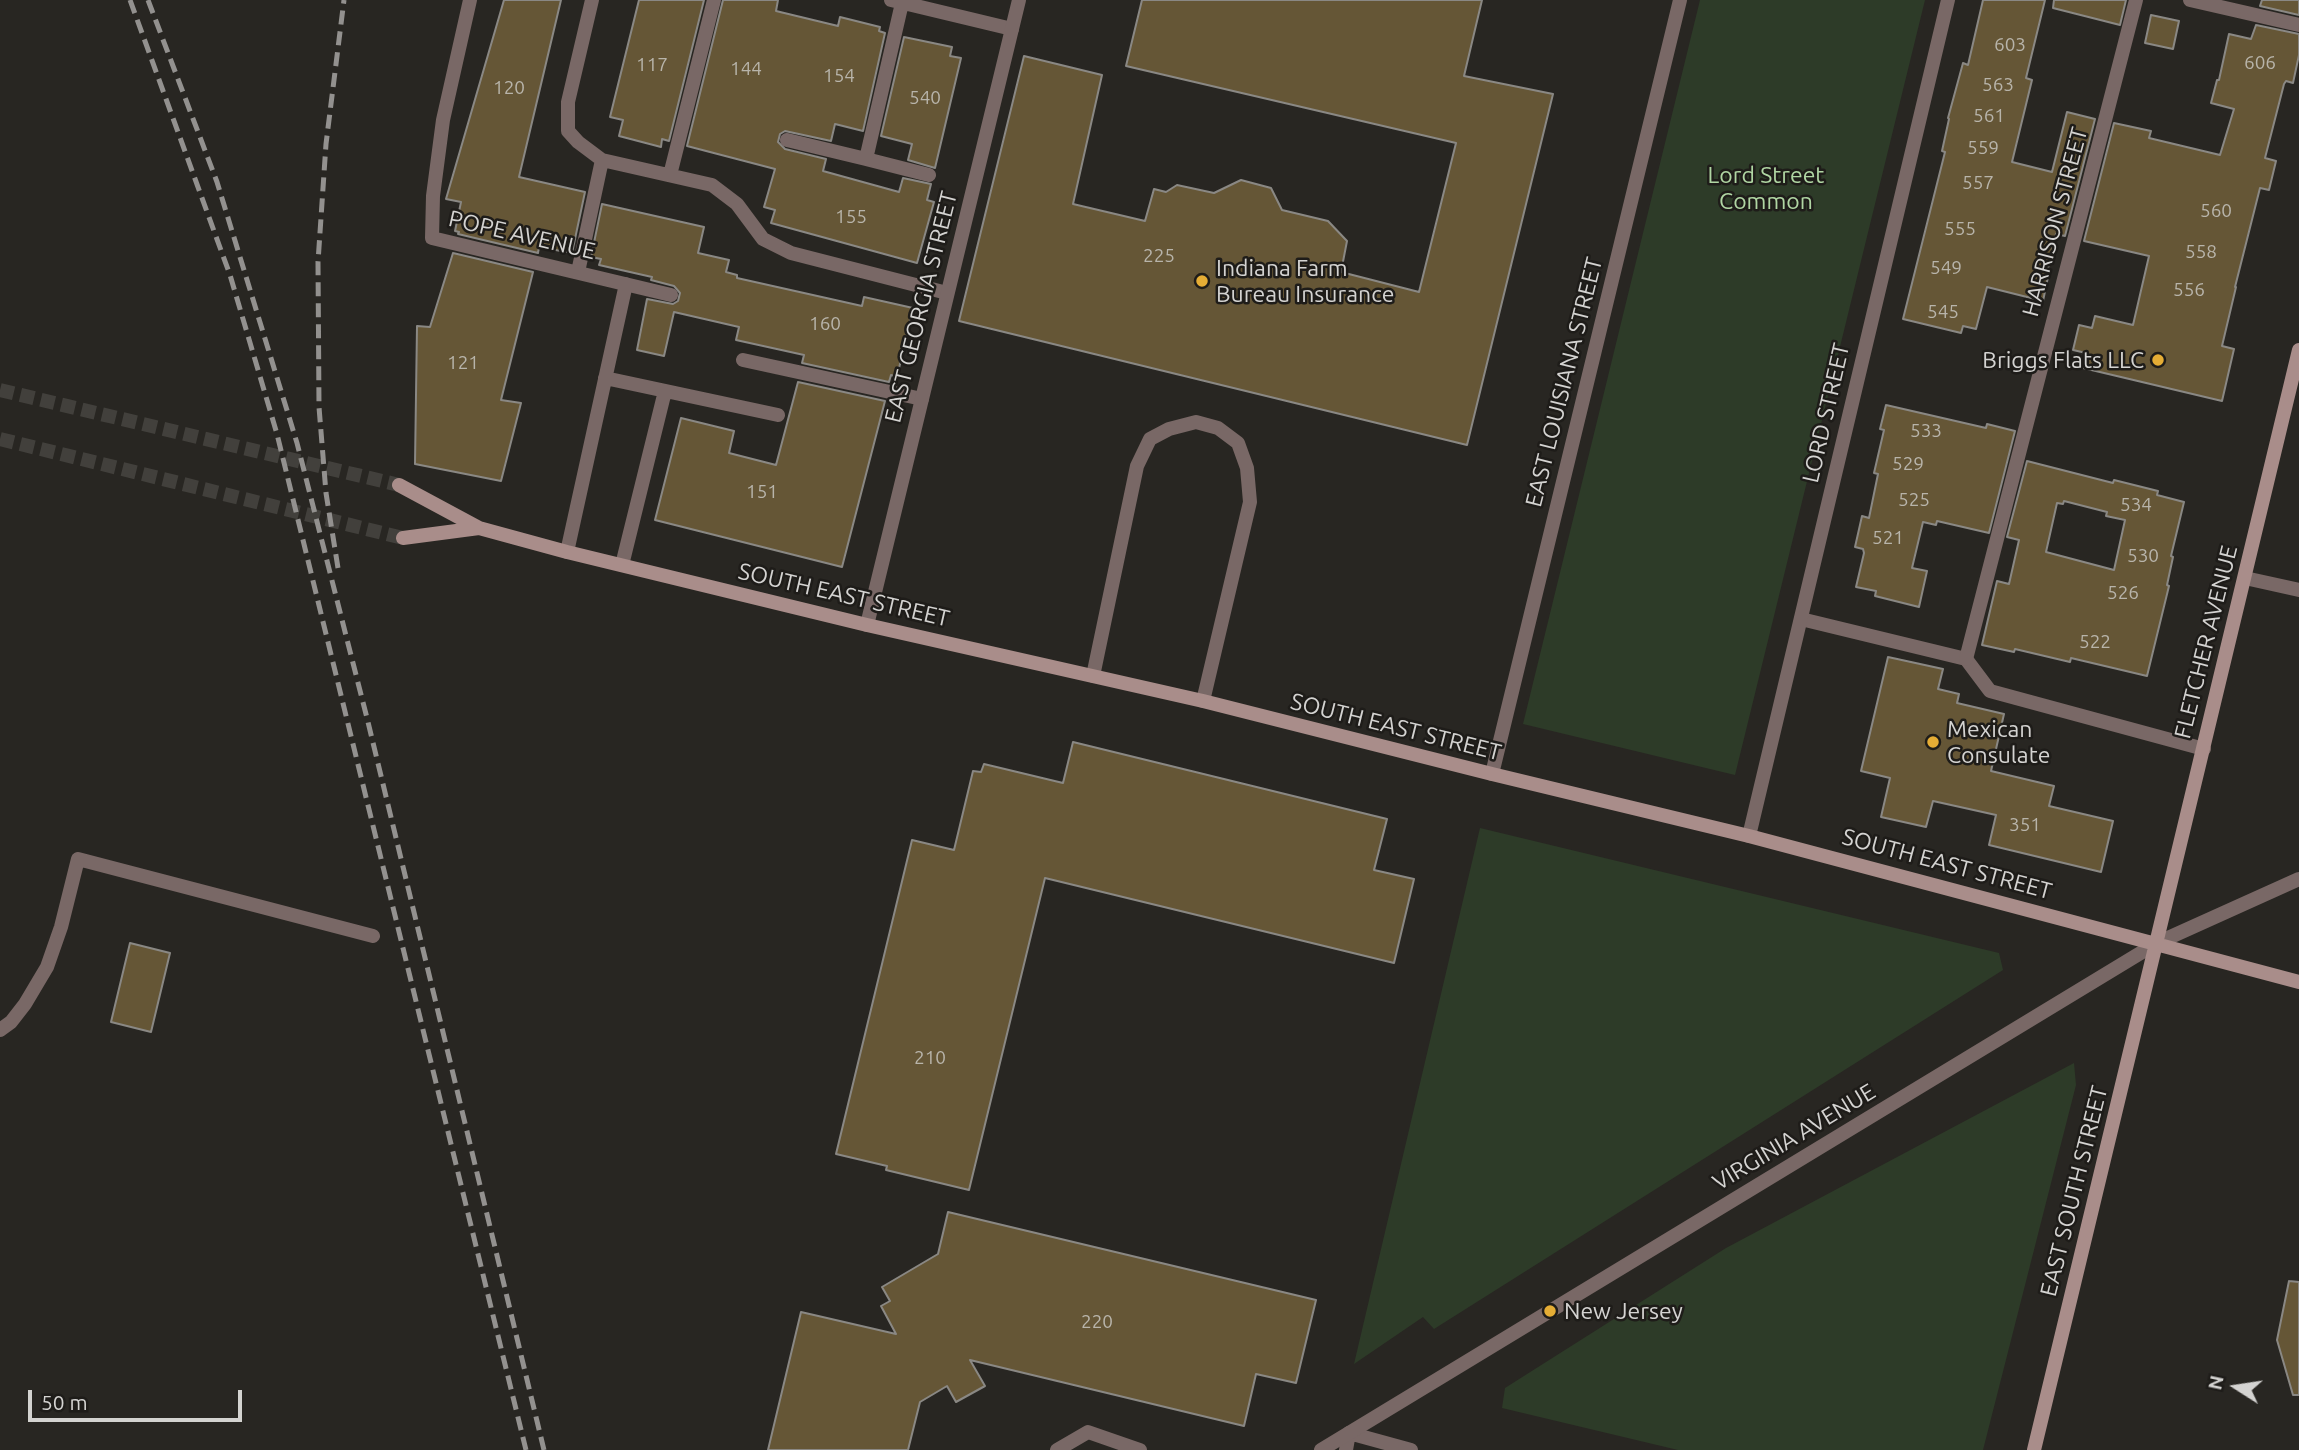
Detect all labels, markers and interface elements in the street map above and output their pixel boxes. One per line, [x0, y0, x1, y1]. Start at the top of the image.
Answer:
house number: 603 [1994, 34, 2026, 56]
house number: 606 [2244, 52, 2276, 74]
house number: 117 [636, 54, 668, 76]
house number: 144 [730, 58, 762, 80]
house number: 154 [823, 65, 855, 87]
house number: 563 [1982, 74, 2014, 96]
house number: 120 [493, 77, 525, 99]
house number: 540 [909, 87, 941, 109]
house number: 561 [1973, 105, 2005, 127]
street label: HARRISON STREET [2016, 124, 2094, 320]
house number: 559 [1967, 137, 1999, 159]
park label: Lord Street Common [1708, 161, 1824, 215]
house number: 557 [1962, 172, 1994, 194]
street label: EAST GEORGIA STREET [879, 188, 963, 426]
house number: 560 [2200, 200, 2232, 222]
street label: POPE AVENUE [446, 205, 598, 265]
house number: 155 [835, 206, 867, 228]
house number: 555 [1944, 218, 1976, 240]
house number: 558 [2185, 241, 2217, 263]
house number: 225 [1143, 245, 1175, 267]
place label: Indiana Farm Bureau Insurance [1216, 254, 1394, 308]
street label: EAST LOUISIANA STREET [1520, 254, 1608, 510]
house number: 549 [1930, 257, 1962, 279]
marker: Indiana Farm Bureau Insurance [1194, 273, 1210, 289]
house number: 556 [2173, 279, 2205, 301]
house number: 545 [1927, 301, 1959, 323]
house number: 160 [809, 313, 841, 335]
street label: LORD STREET [1797, 341, 1855, 485]
place label: Briggs Flats LLC [1982, 346, 2144, 374]
house number: 121 [447, 352, 479, 374]
marker: Briggs Flats LLC [2150, 352, 2166, 368]
house number: 533 [1910, 420, 1942, 442]
house number: 529 [1892, 453, 1924, 475]
house number: 151 [746, 481, 778, 503]
house number: 525 [1898, 489, 1930, 511]
house number: 534 [2120, 494, 2152, 516]
house number: 521 [1872, 527, 1904, 549]
street label: FLETCHER AVENUE [2169, 543, 2243, 741]
house number: 530 [2127, 545, 2159, 567]
street label: SOUTH EAST STREET [736, 557, 952, 633]
house number: 526 [2107, 582, 2139, 604]
house number: 522 [2079, 631, 2111, 653]
street label: SOUTH EAST STREET [1288, 687, 1504, 767]
place label: Mexican Consulate [1947, 715, 2050, 769]
marker: Mexican Consulate [1925, 734, 1941, 750]
house number: 351 [2009, 814, 2041, 836]
street label: SOUTH EAST STREET [1839, 823, 2055, 905]
house number: 210 [914, 1047, 946, 1069]
street label: VIRGINIA AVENUE [1708, 1078, 1880, 1196]
street label: EAST SOUTH STREET [2034, 1083, 2114, 1299]
place label: New Jersey [1564, 1297, 1683, 1325]
marker: New Jersey [1542, 1303, 1558, 1319]
house number: 220 [1081, 1311, 1113, 1333]
north arrow [2201, 1352, 2271, 1422]
text: N [2203, 1373, 2228, 1392]
scale bar [32, 1376, 245, 1420]
text: 50 m [41, 1390, 88, 1414]

